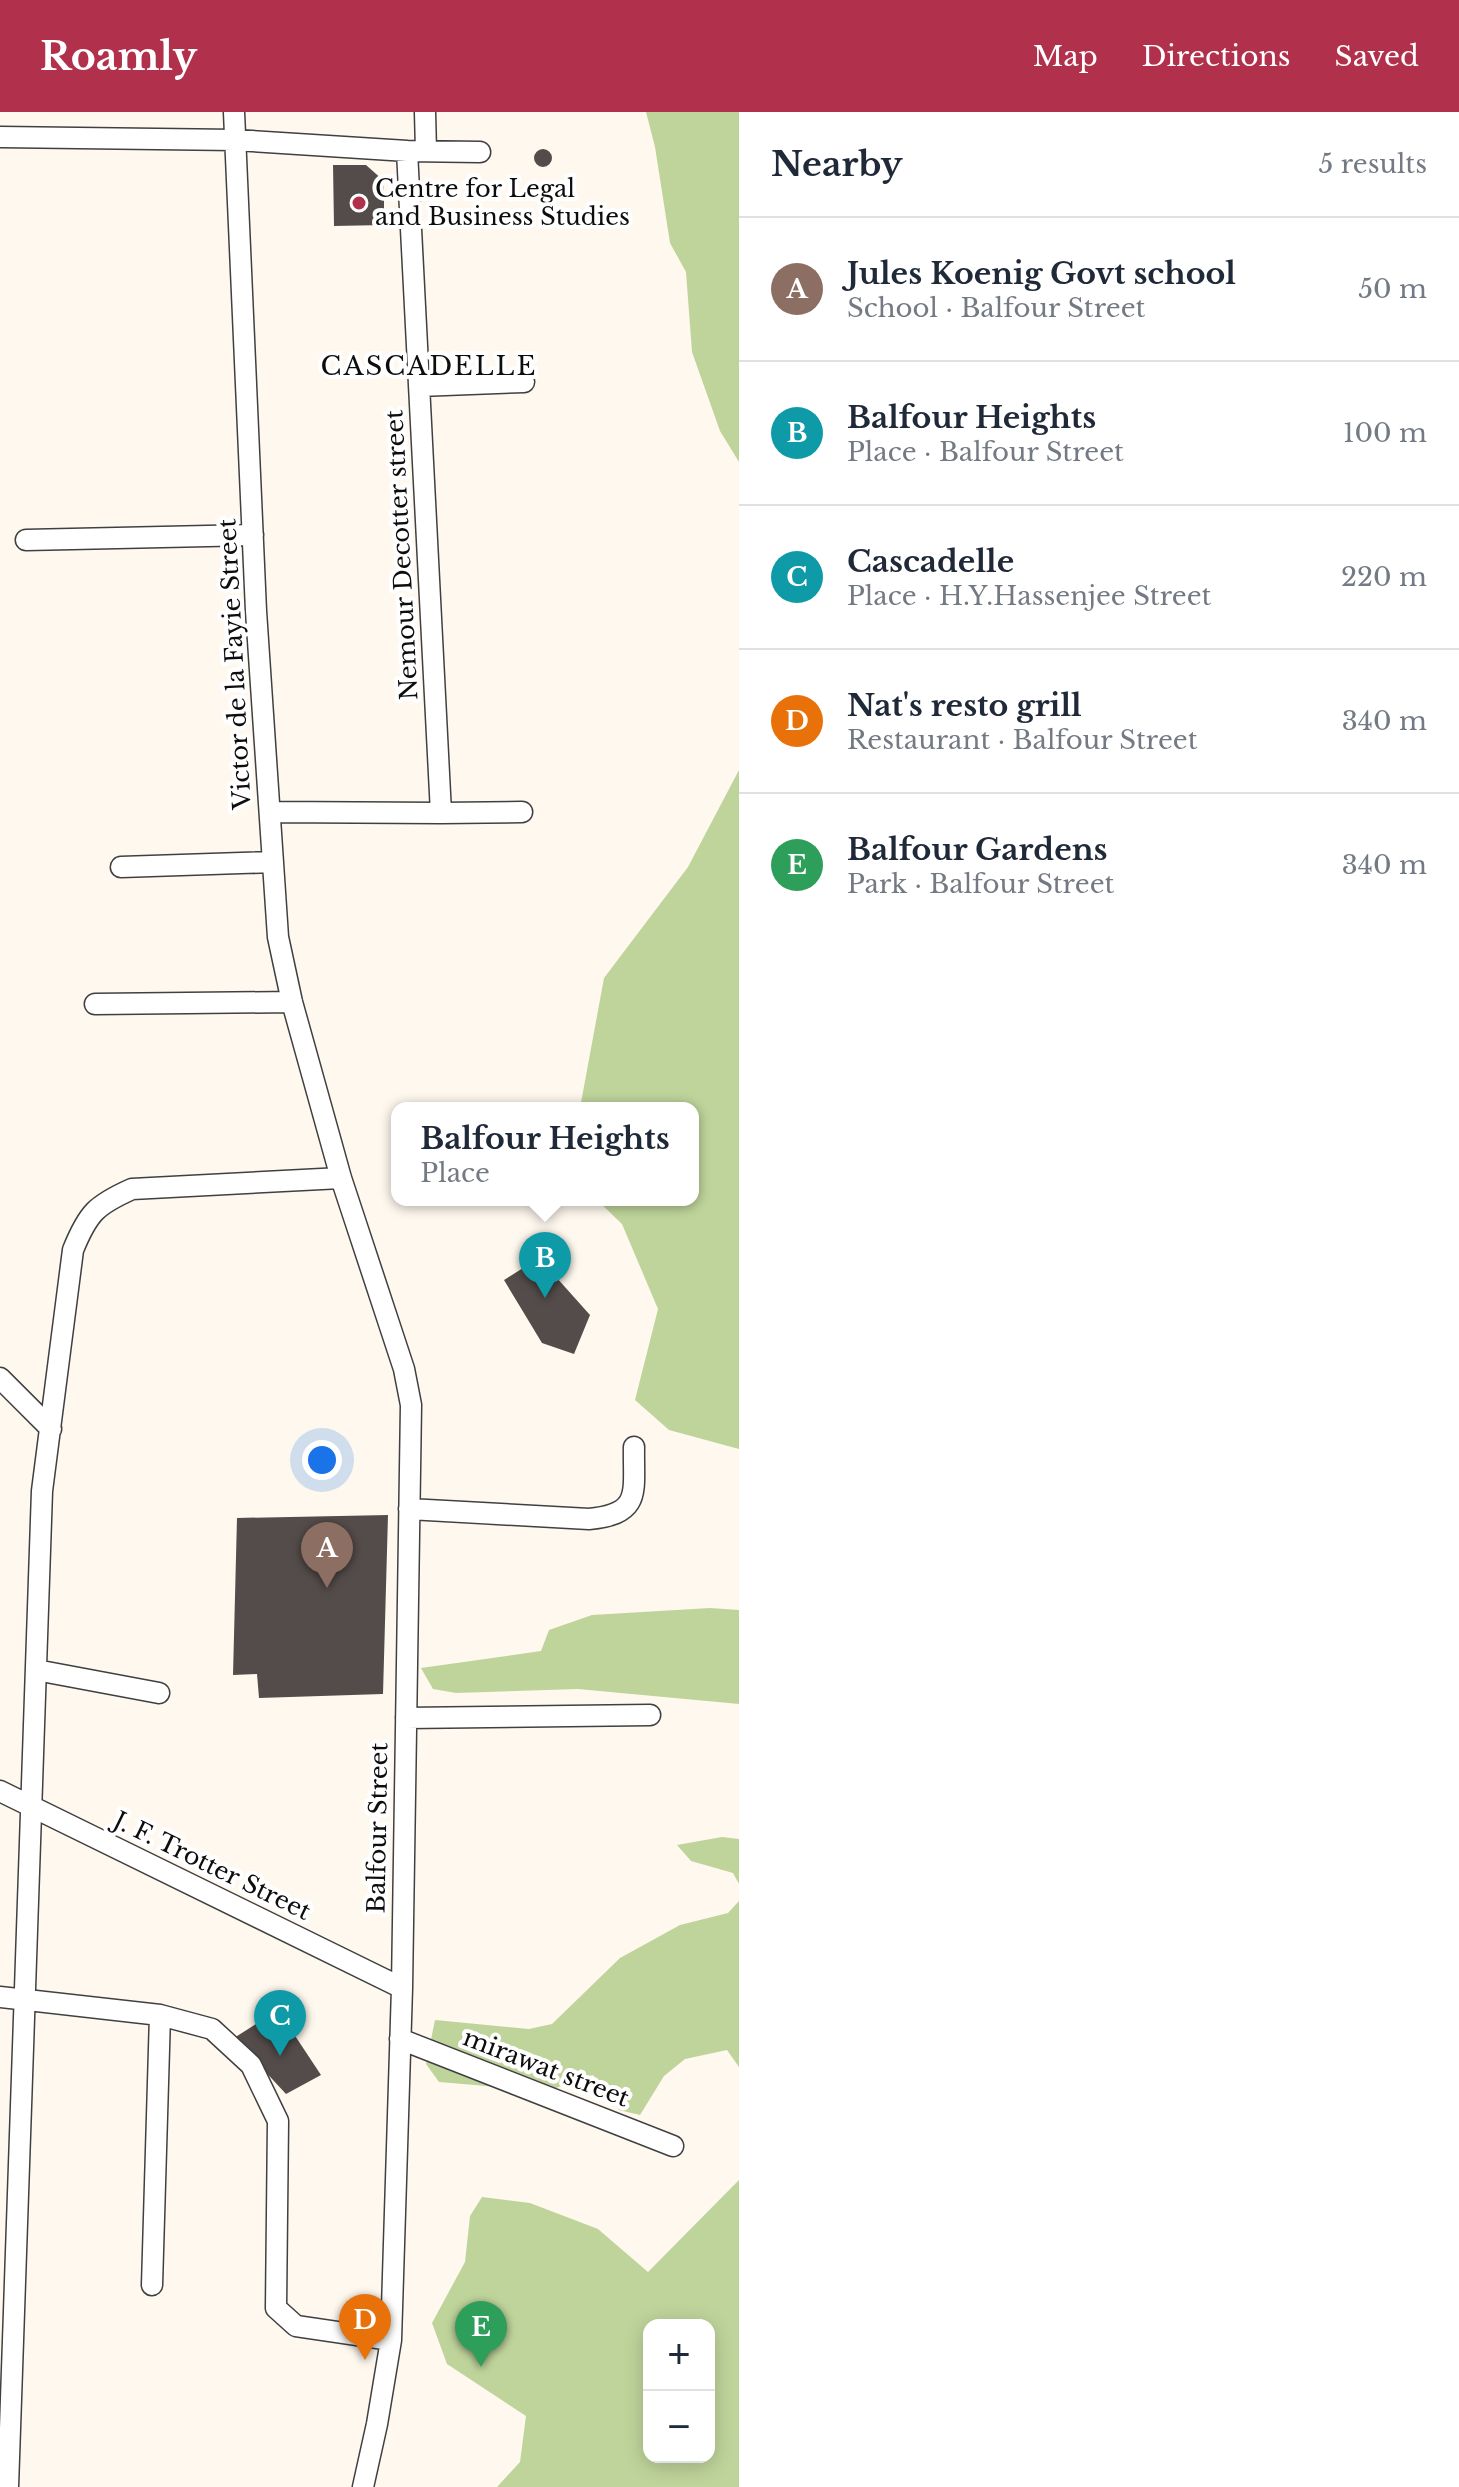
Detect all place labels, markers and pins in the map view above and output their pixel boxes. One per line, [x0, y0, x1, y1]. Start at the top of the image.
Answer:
place label: Centre for Legal and Business Studies [375, 174, 630, 231]
marker: Centre for Legal and Business Studies [350, 194, 368, 212]
pin: B [519, 1232, 571, 1298]
pin: A [301, 1522, 353, 1588]
pin: C [254, 1990, 306, 2056]
pin: D [339, 2294, 391, 2360]
pin: E [455, 2301, 507, 2367]

